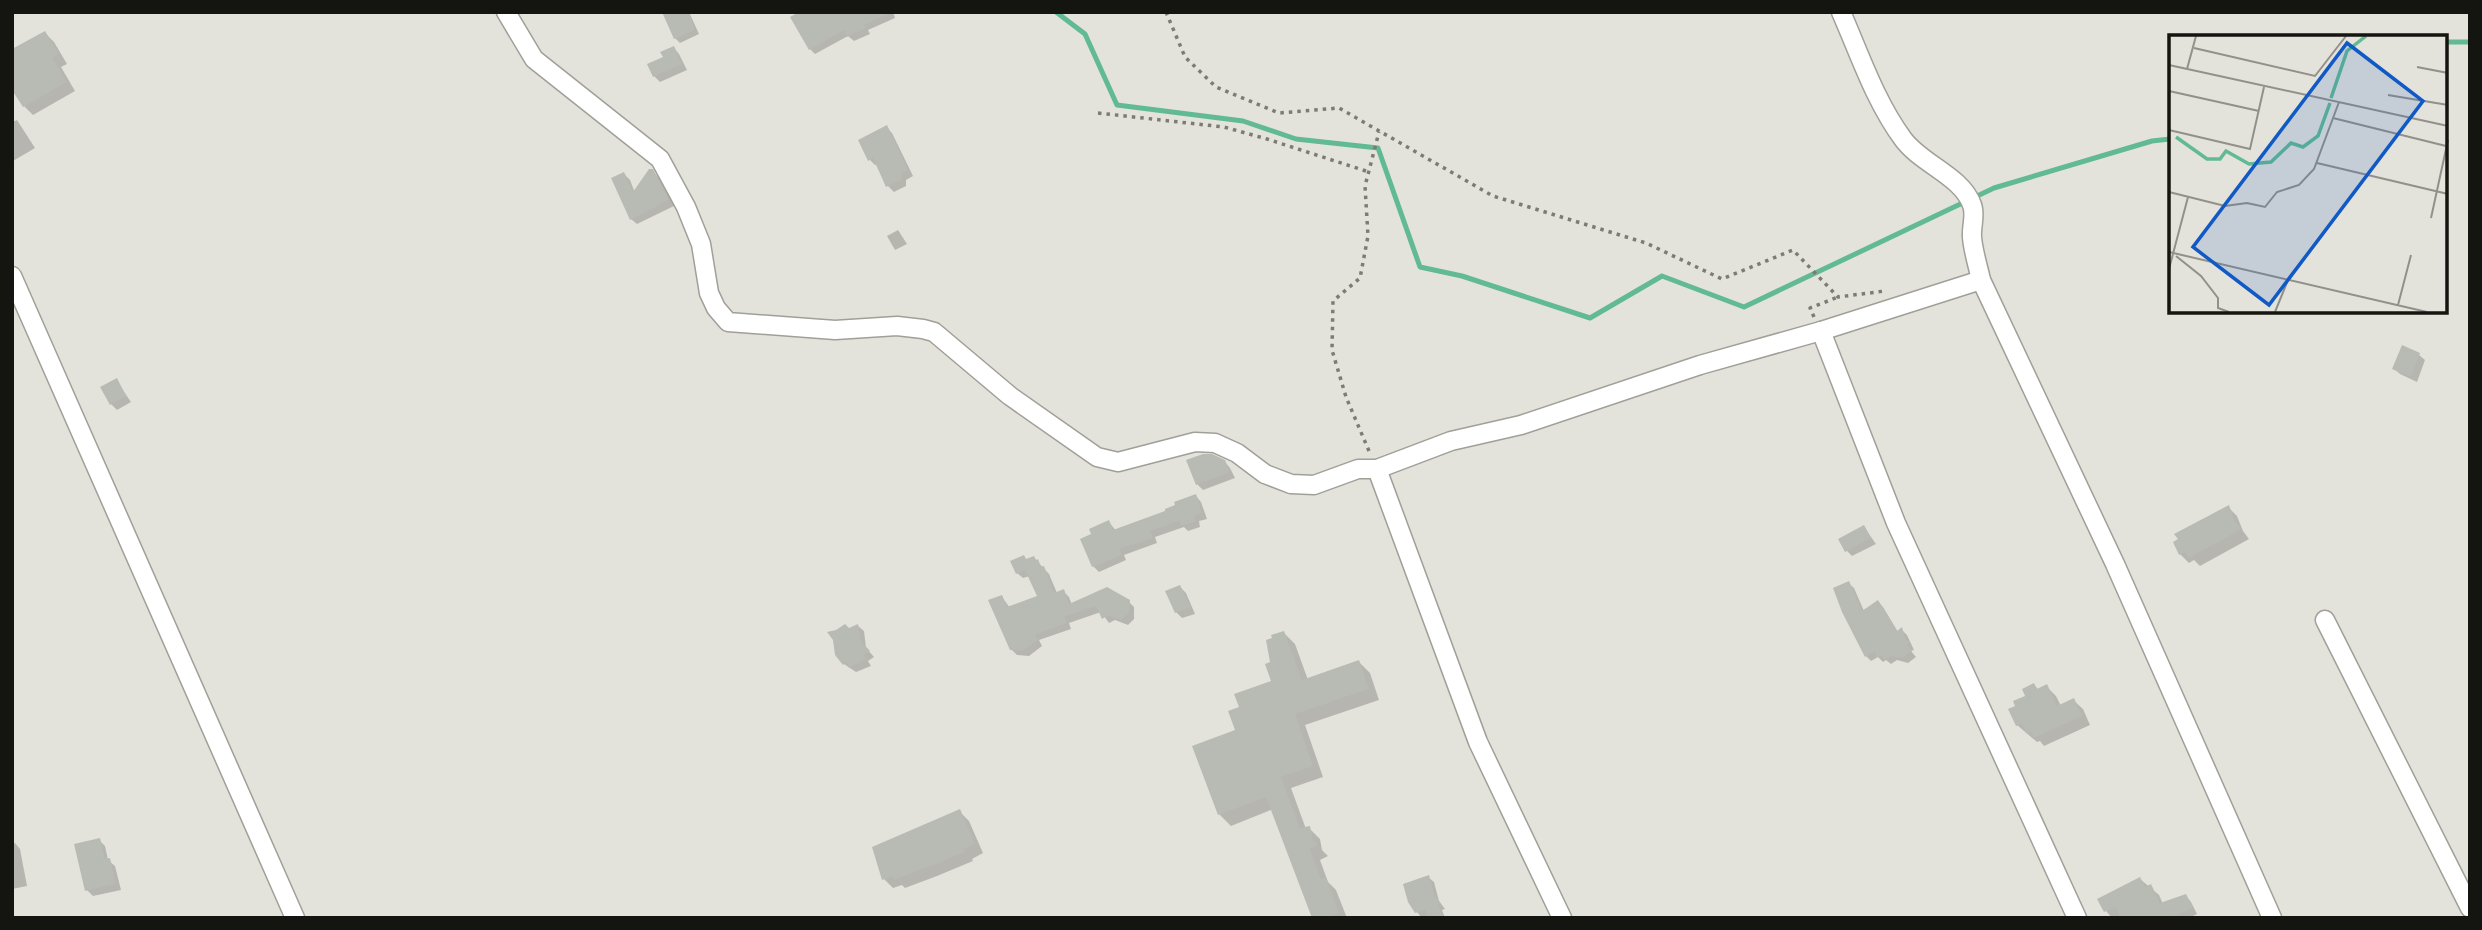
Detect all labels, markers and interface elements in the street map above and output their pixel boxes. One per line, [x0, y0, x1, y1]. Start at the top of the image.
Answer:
inset map [2169, 35, 2447, 313]

